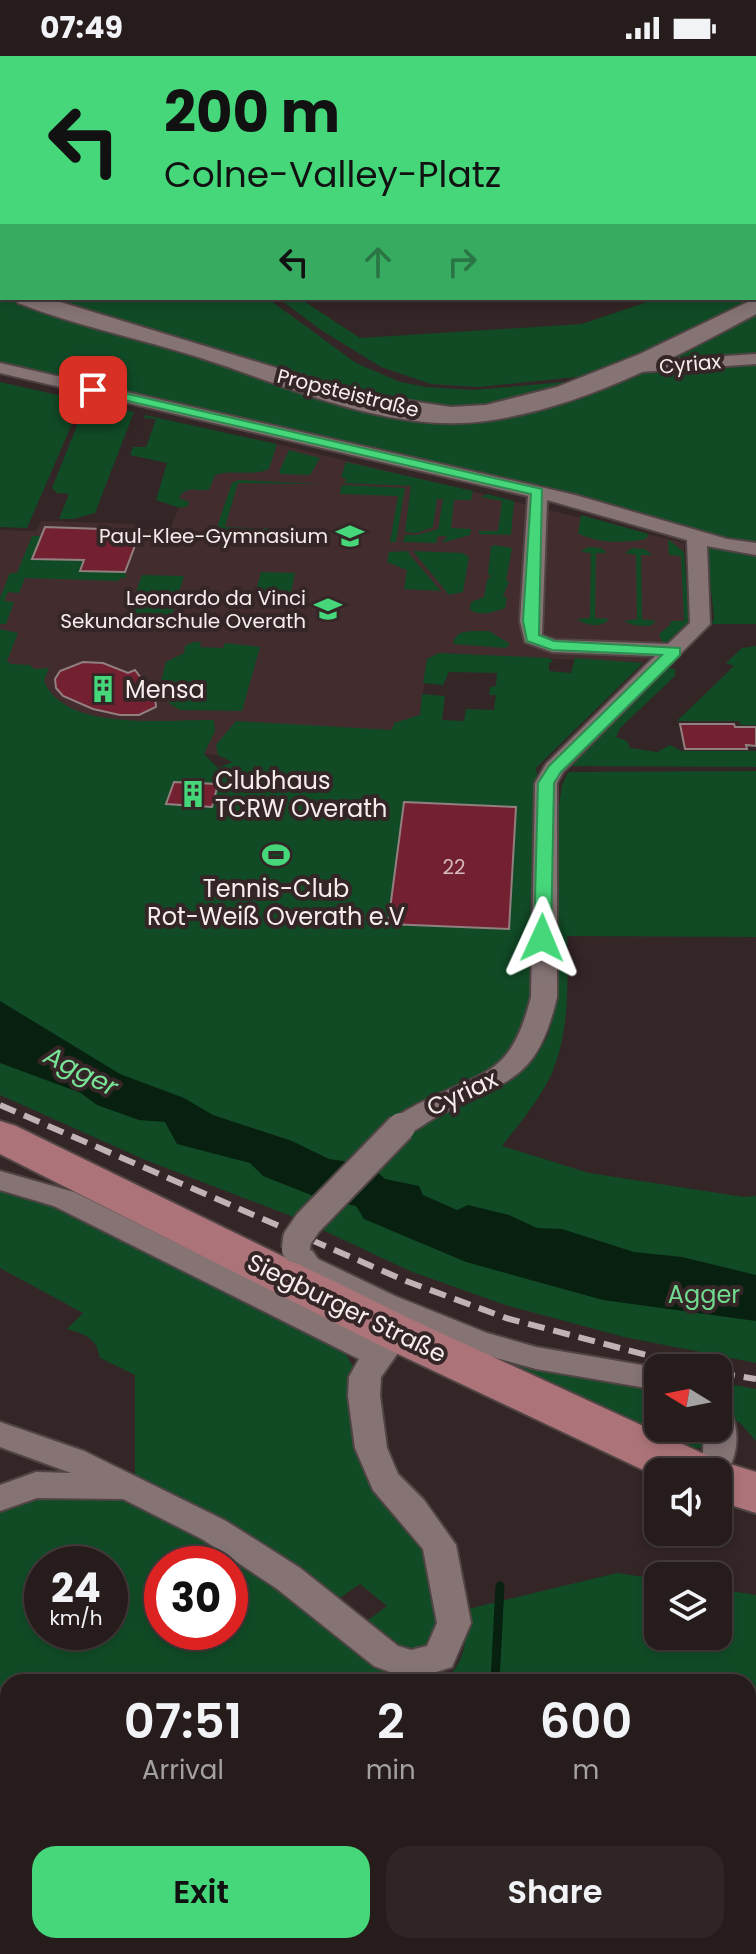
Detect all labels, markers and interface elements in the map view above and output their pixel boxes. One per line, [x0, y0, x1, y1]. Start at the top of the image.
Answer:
text: 07:49 [40, 6, 123, 49]
text: 200 m [164, 73, 340, 152]
icon: left [32, 88, 136, 192]
text: Colne-Valley-Platz [164, 149, 501, 200]
icon: left [272, 240, 316, 284]
icon: ahead [356, 240, 400, 284]
icon: right [440, 240, 484, 284]
street label: Cyriax [658, 347, 723, 381]
pin [59, 356, 127, 424]
street label: Propsteistraße [274, 362, 422, 424]
icon: arrive [71, 368, 115, 412]
school or university icon: Paul-Klee-Gymnasium [335, 521, 365, 551]
place label: Paul-Klee-Gymnasium [99, 522, 328, 550]
place label: Leonardo da Vinci Sekundarschule Overath [60, 584, 306, 635]
school or university icon: Leonardo da Vinci Sekundarschule Overath [313, 594, 343, 624]
place label: Mensa [125, 673, 205, 706]
building icon: Mensa [88, 674, 118, 704]
place label: Clubhaus TCRW Overath [215, 764, 387, 825]
building icon: Clubhaus TCRW Overath [178, 779, 208, 809]
sports icon: Tennis-Club Rot-Weiß Overath e.V [261, 840, 291, 870]
house number: 22 [443, 853, 466, 881]
place label: Tennis-Club Rot-Weiß Overath e.V [147, 872, 405, 933]
position arrow [500, 896, 584, 980]
water label: Agger [37, 1037, 125, 1105]
street label: Cyriax [421, 1062, 503, 1124]
street label: Siegburger Straße [242, 1246, 452, 1370]
park label: Agger [668, 1278, 740, 1311]
north arrow [644, 1354, 732, 1442]
map controls [644, 1354, 732, 1650]
button: sound [644, 1458, 732, 1546]
speed limit sign: 30 [144, 1546, 248, 1650]
text: 24 [51, 1560, 101, 1616]
button: layers [644, 1562, 732, 1650]
text: km/h [49, 1604, 103, 1632]
text: 07:51 [124, 1688, 242, 1755]
text: 2 [377, 1688, 405, 1755]
text: 600 [539, 1688, 632, 1755]
text: Arrival [142, 1752, 224, 1788]
text: min [366, 1752, 416, 1788]
text: m [572, 1752, 599, 1788]
button: Exit [32, 1846, 370, 1938]
button: Share [386, 1846, 724, 1938]

